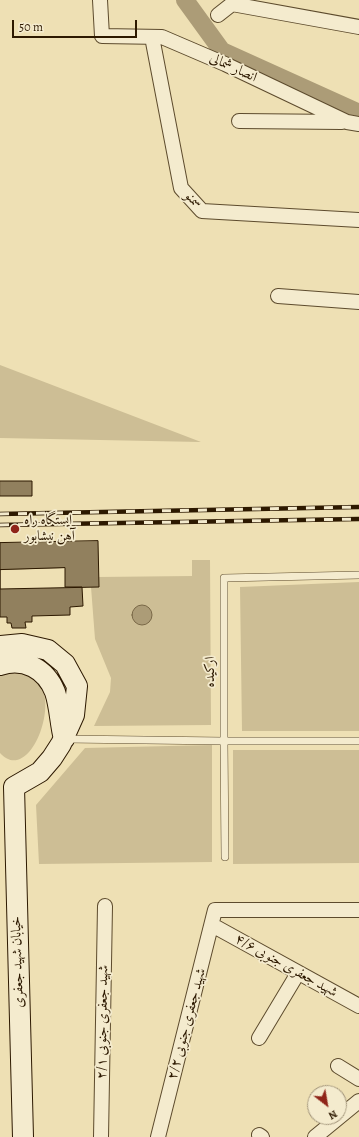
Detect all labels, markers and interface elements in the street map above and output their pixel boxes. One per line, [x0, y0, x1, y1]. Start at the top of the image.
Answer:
scale bar [14, 12, 139, 38]
text: 50 m [19, 19, 43, 35]
street label: انصار شمالی [207, 50, 259, 86]
street label: سمنو [181, 188, 205, 212]
place label: ایستگاه راه‌ آهن نیشابور [24, 513, 75, 546]
marker: ایستگاه راه‌ آهن نیشابور [9, 523, 21, 535]
street label: ارکیده [203, 657, 219, 687]
street label: خیابان شهید جعفری [8, 916, 28, 1008]
street label: شهید جعفری جنوبی ۴/۶ [232, 931, 340, 1001]
street label: شهید جعفری جنوبی ۲/۱ [94, 965, 112, 1079]
street label: شهید جعفری جنوبی ۲/۲ [164, 967, 210, 1081]
north arrow [307, 1085, 347, 1125]
text: N [326, 1106, 340, 1123]

